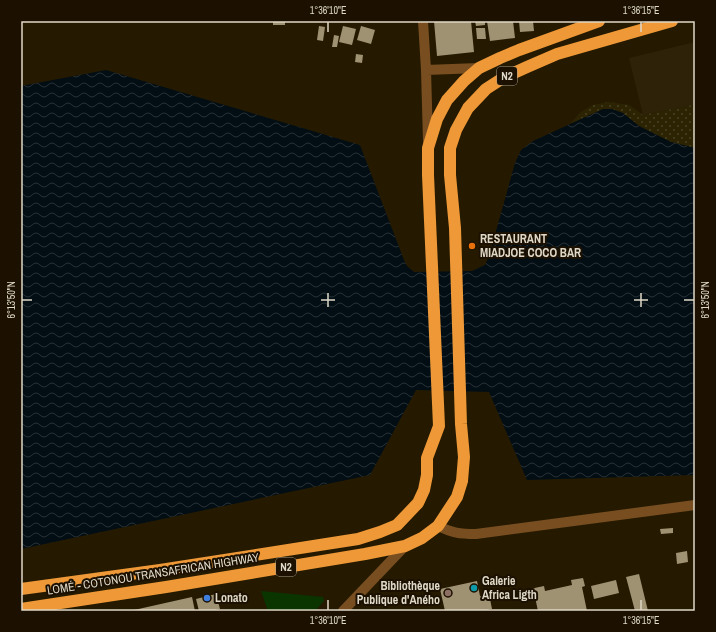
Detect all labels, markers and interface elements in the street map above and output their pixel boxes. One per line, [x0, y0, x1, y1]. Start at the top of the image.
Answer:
text: 1°36'10"E [310, 4, 346, 17]
text: 1°36'15"E [623, 4, 659, 17]
road number: N2 [497, 67, 517, 85]
place label: RESTAURANT MIADJOE COCO BAR [480, 231, 581, 261]
marker: RESTAURANT MIADJOE COCO BAR [467, 241, 477, 251]
text: 6°13'50"N [5, 281, 18, 319]
text: 6°13'50"N [699, 281, 712, 319]
street label: LOMÉ - COTONOU TRANSAFRICAN HIGHWAY [46, 549, 261, 599]
road number: N2 [276, 558, 296, 576]
place label: Galerie Africa Ligth [482, 573, 537, 603]
place label: Bibliothèque Publique d'Aného [357, 578, 441, 608]
marker: Galerie Africa Ligth [469, 583, 479, 593]
marker: Bibliothèque Publique d'Aného [443, 588, 453, 598]
place label: Lonato [215, 590, 248, 606]
marker: Lonato [202, 593, 212, 603]
text: 1°36'10"E [310, 614, 346, 627]
text: 1°36'15"E [623, 614, 659, 627]

